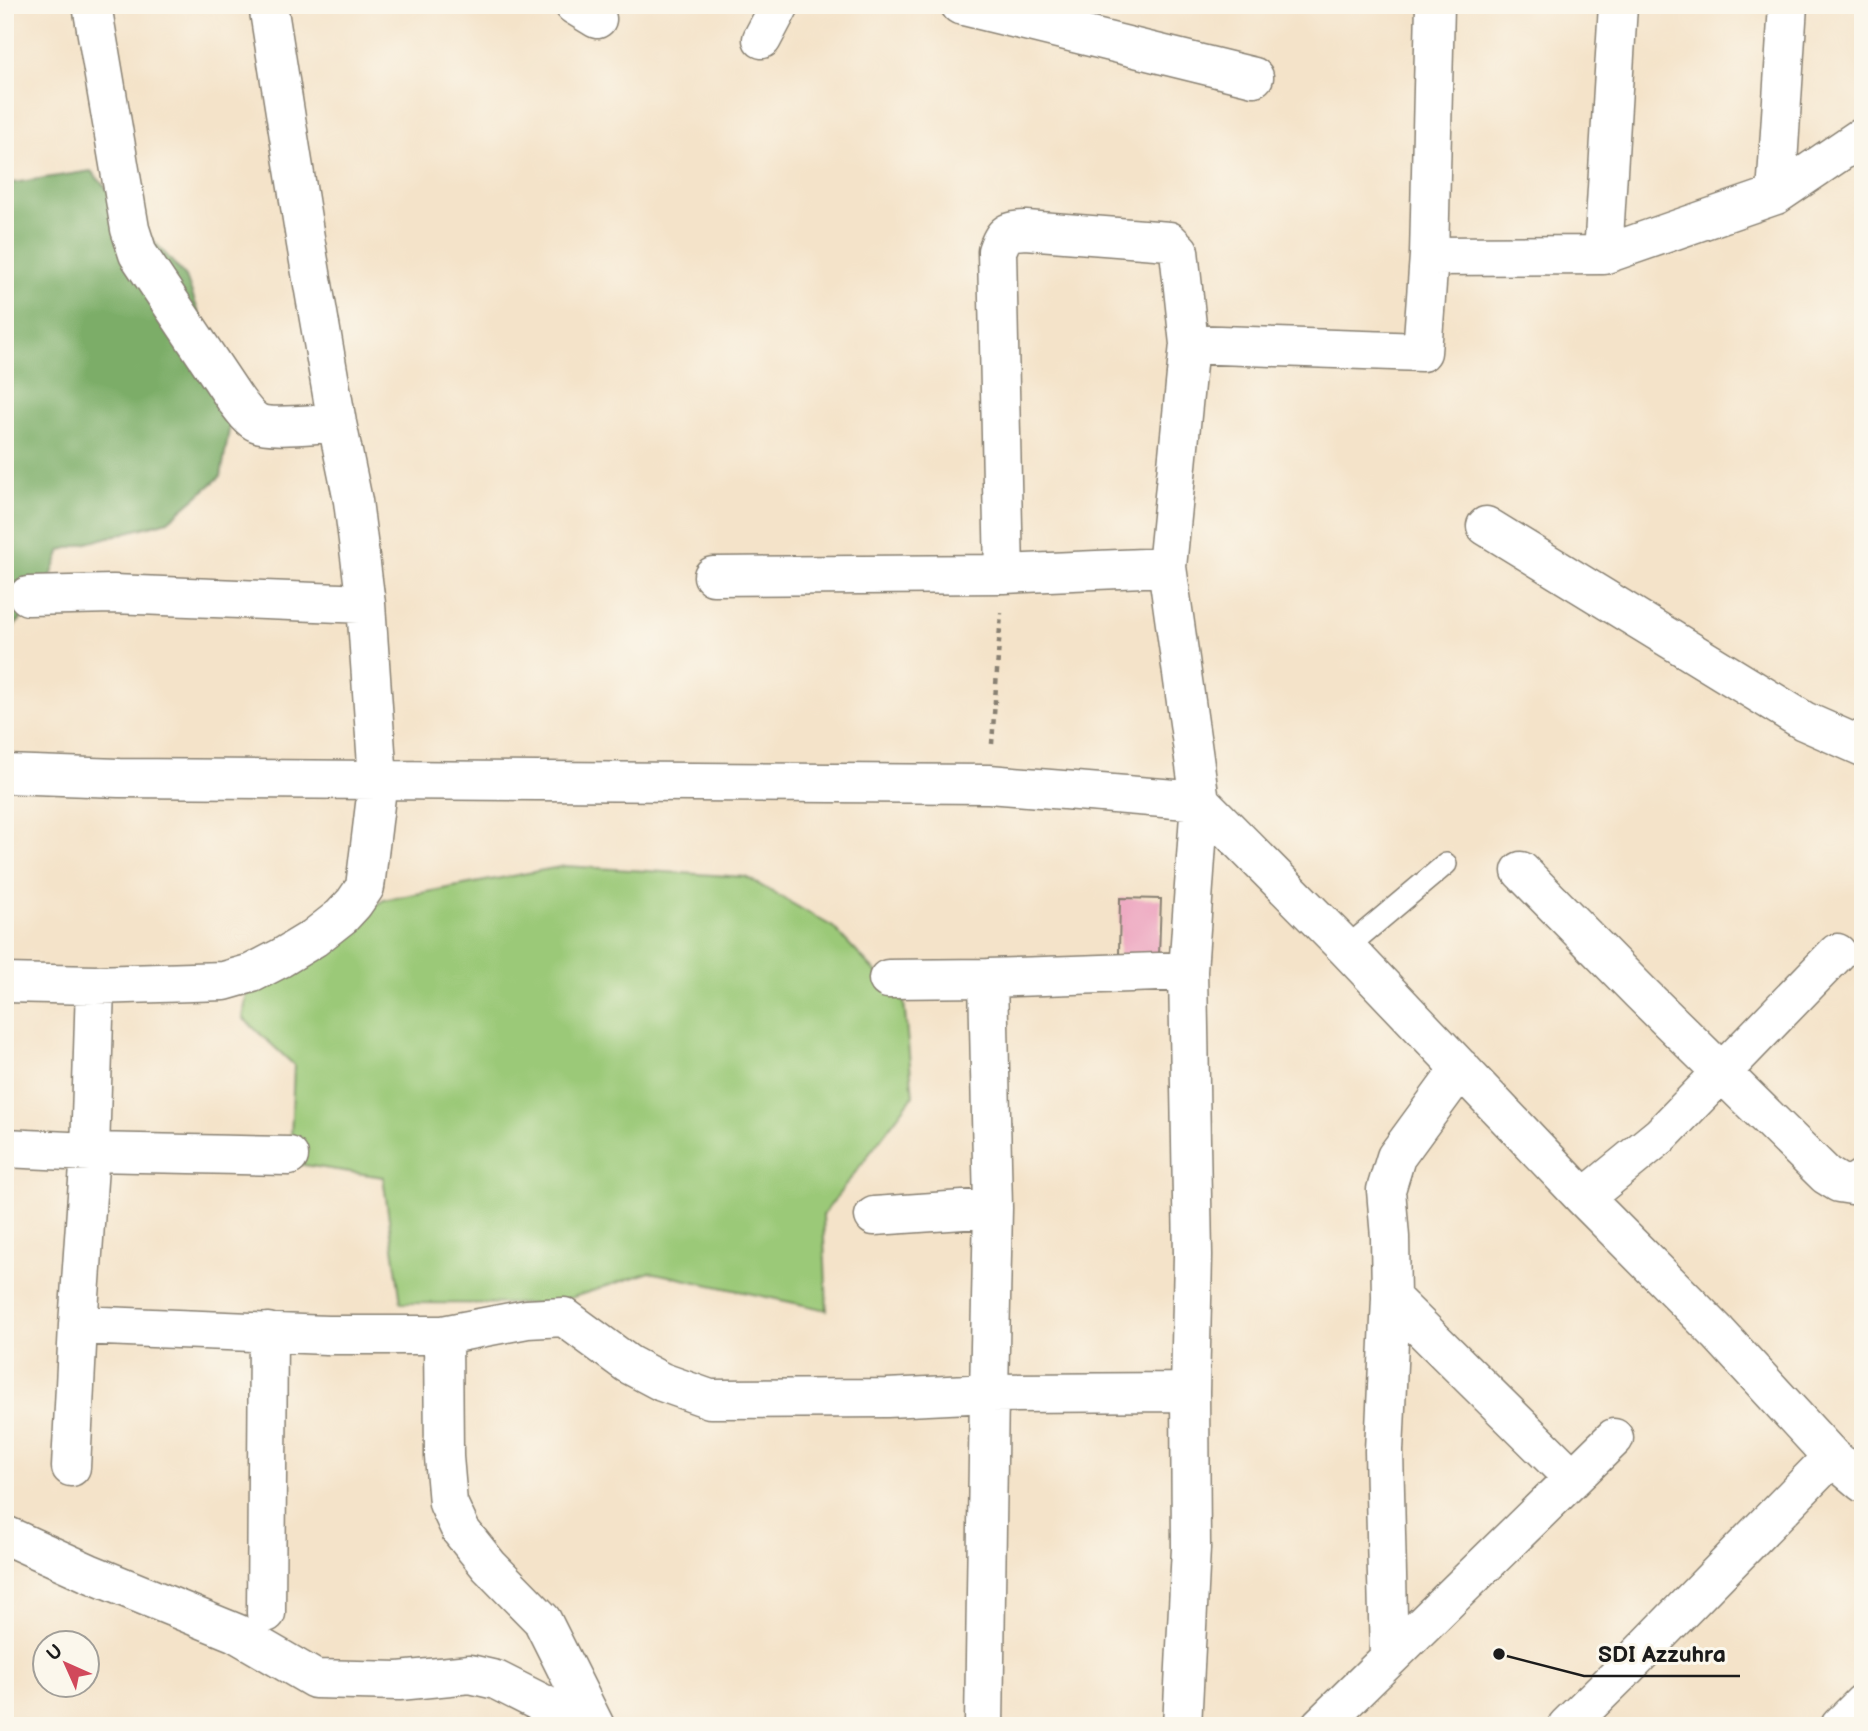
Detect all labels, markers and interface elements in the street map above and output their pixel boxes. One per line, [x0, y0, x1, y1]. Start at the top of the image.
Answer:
north arrow [32, 1630, 102, 1700]
callout: SDI Azzuhra [1584, 1632, 1740, 1676]
text: U [42, 1640, 68, 1666]
text: SDI Azzuhra [1598, 1641, 1726, 1669]

